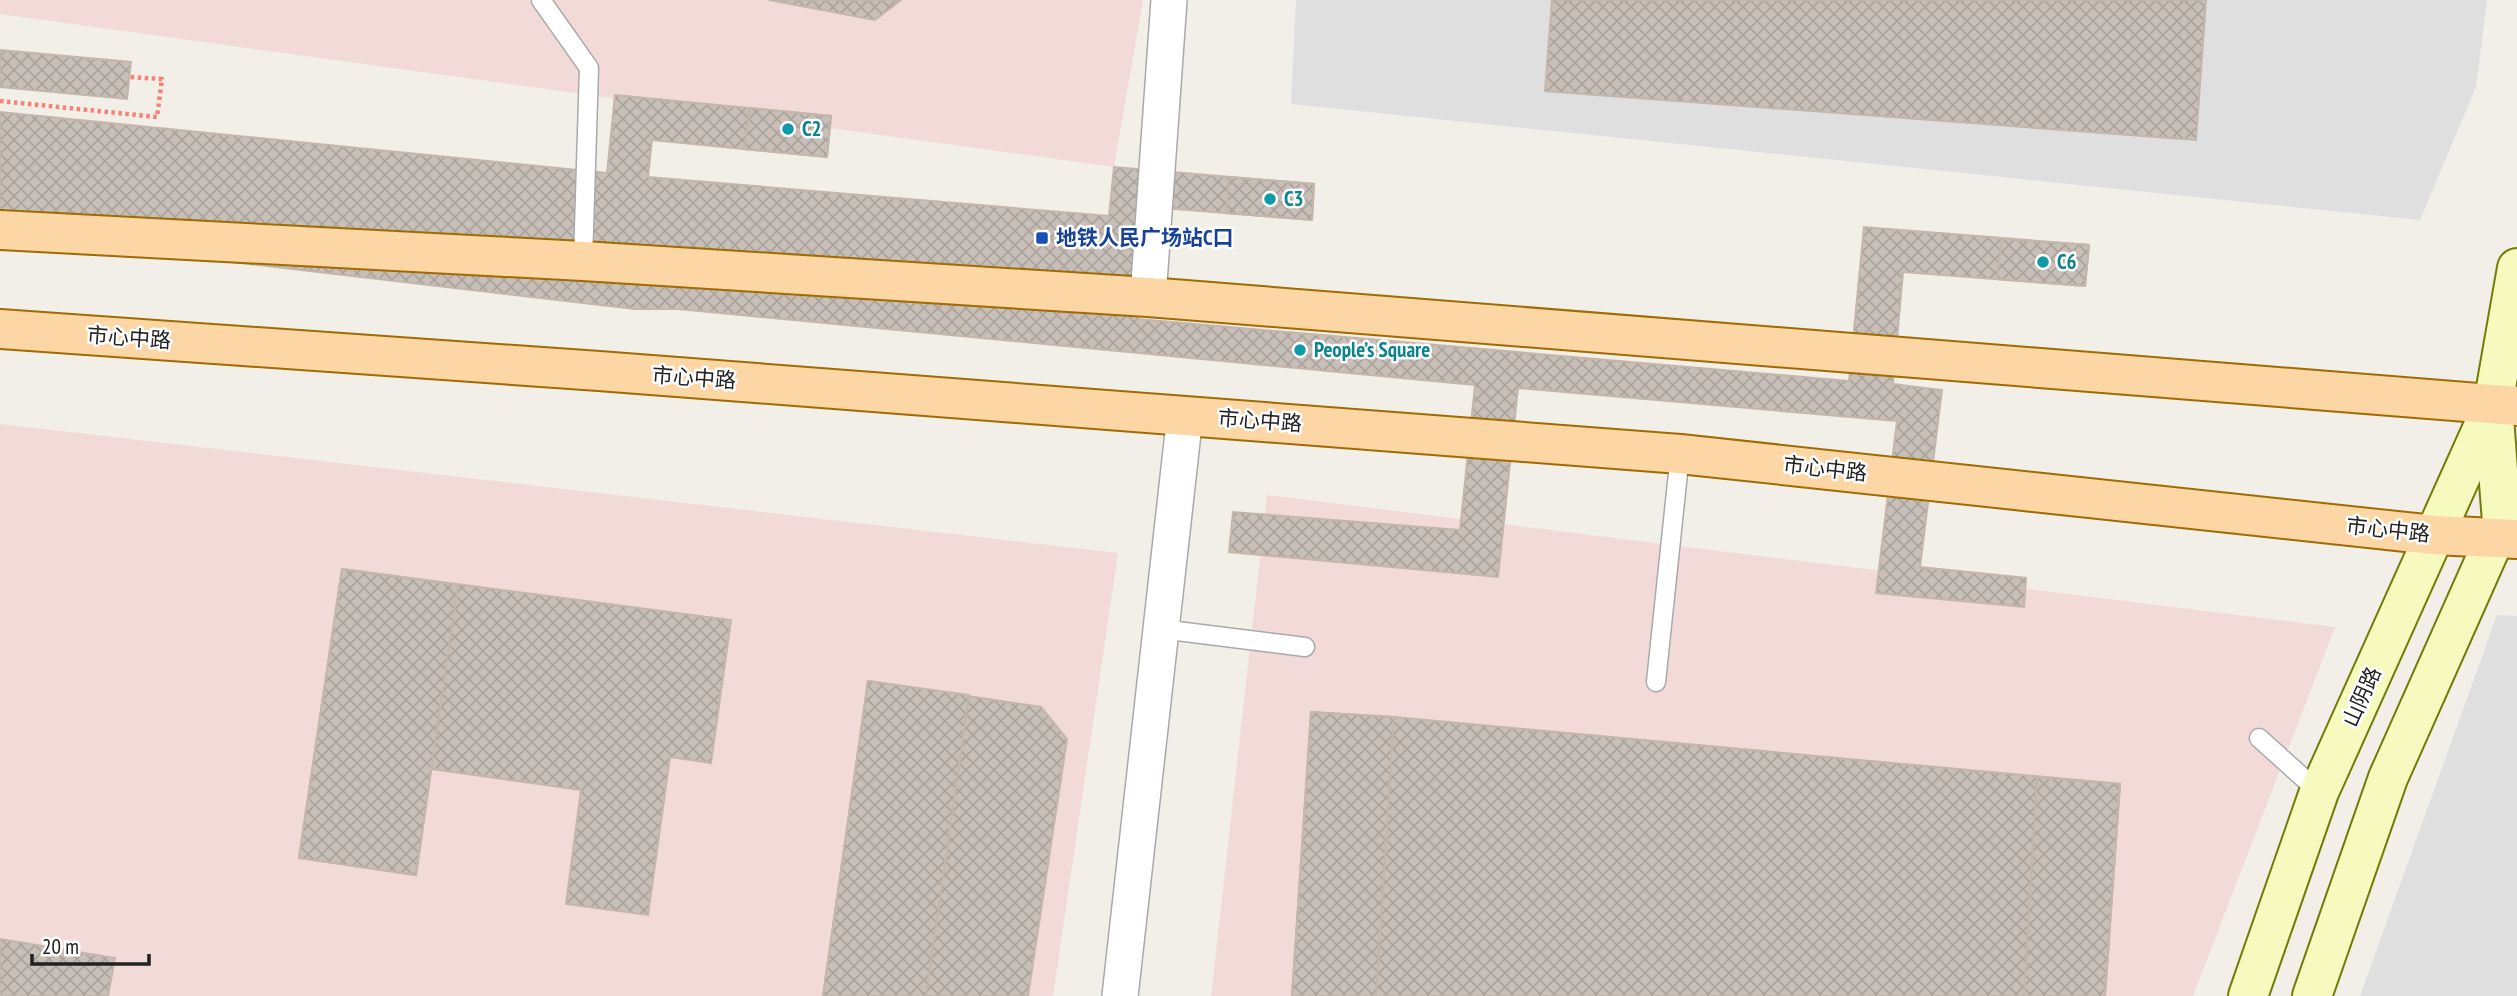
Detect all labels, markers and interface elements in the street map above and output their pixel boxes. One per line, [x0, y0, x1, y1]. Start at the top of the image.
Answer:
place label: C2 [802, 115, 822, 142]
marker: C2 [780, 121, 796, 137]
place label: C3 [1284, 185, 1304, 212]
marker: C3 [1262, 191, 1278, 207]
place label: 地铁人民广场站C口 [1056, 224, 1234, 251]
marker: 地铁人民广场站C口 [1034, 230, 1050, 246]
place label: C6 [2057, 248, 2077, 275]
marker: C6 [2035, 254, 2051, 270]
street label: 市心中路 [86, 321, 172, 354]
place label: People’s Square [1314, 336, 1430, 363]
marker: People’s Square [1292, 342, 1308, 358]
street label: 市心中路 [651, 361, 737, 394]
street label: 市心中路 [1217, 404, 1303, 437]
street label: 市心中路 [1782, 451, 1868, 486]
street label: 市心中路 [2345, 512, 2431, 547]
street label: 山阴路 [2336, 663, 2387, 731]
scale bar [32, 922, 149, 966]
text: 20 m [42, 933, 79, 960]

